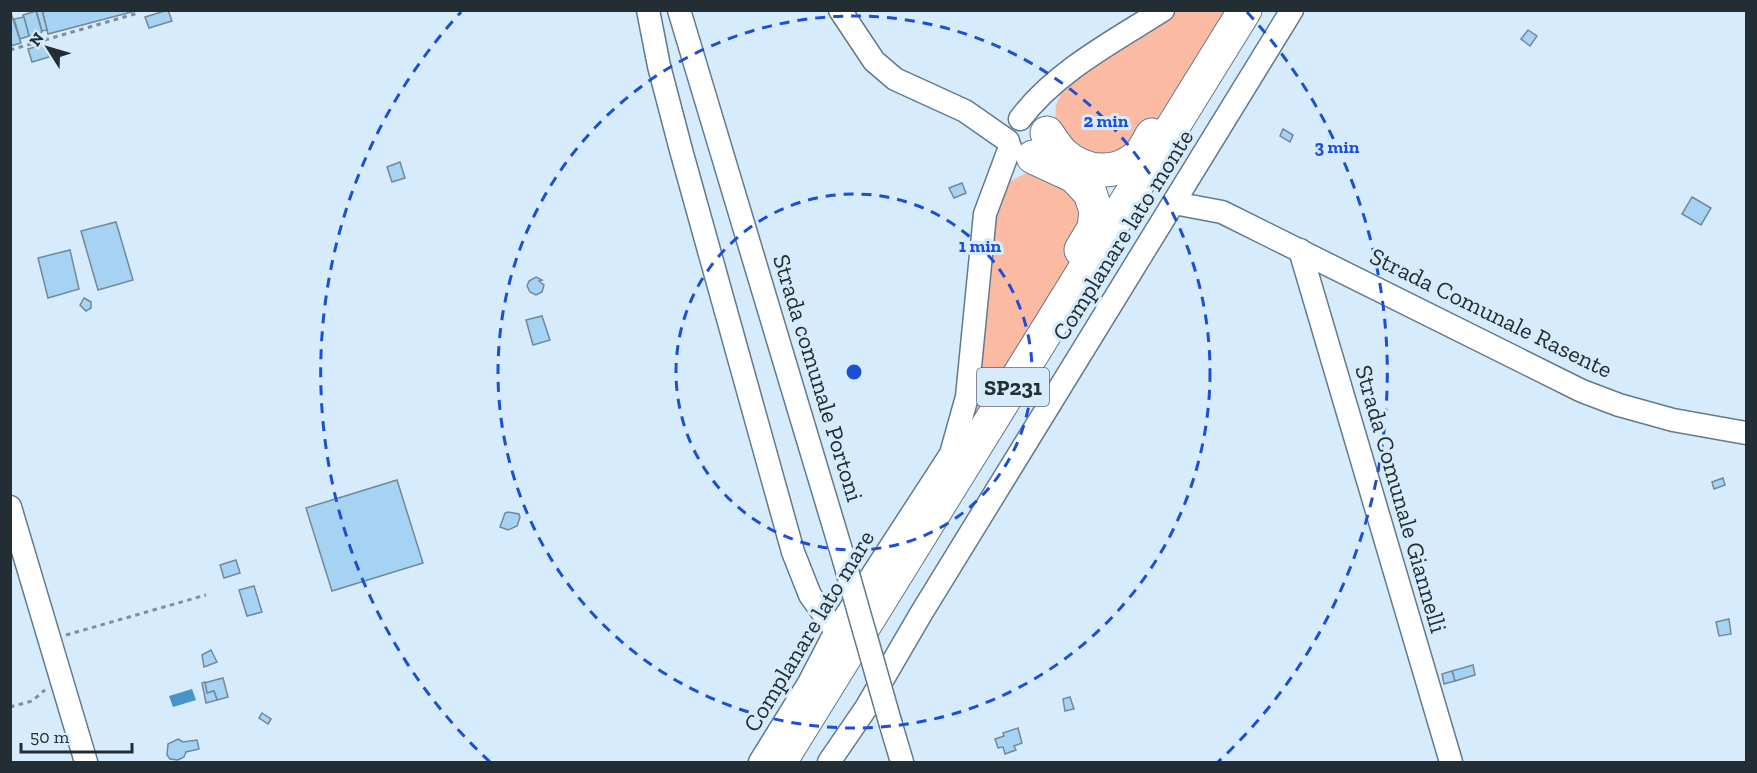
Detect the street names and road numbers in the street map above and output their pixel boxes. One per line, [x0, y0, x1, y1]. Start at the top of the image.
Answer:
street label: Complanare lato monte [1046, 124, 1199, 346]
street label: Strada Comunale Rasente [1365, 241, 1617, 384]
street label: Strada comunale Portoni [767, 251, 870, 505]
street label: Strada Comunale Giannelli [1349, 362, 1454, 636]
road number: SP231 [977, 368, 1049, 406]
street label: Complanare lato mare [737, 525, 880, 737]

